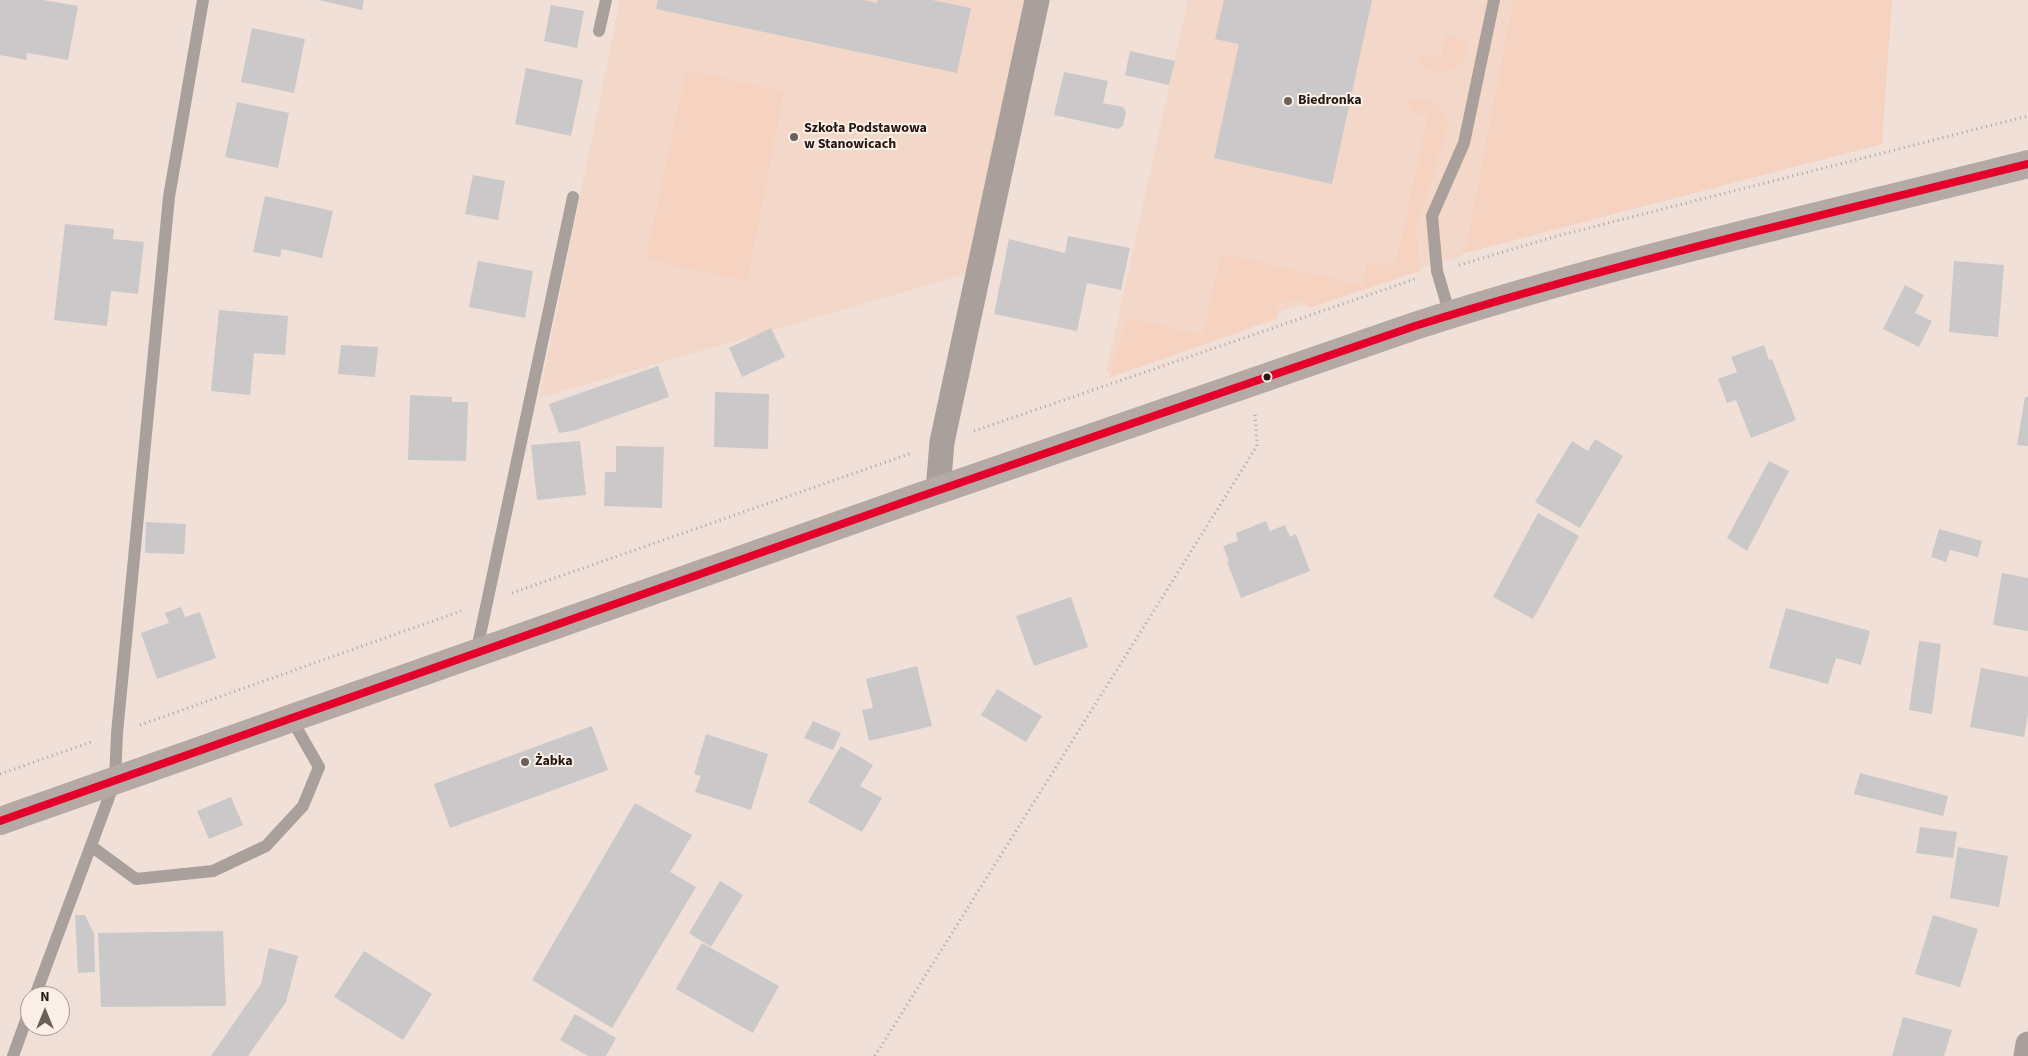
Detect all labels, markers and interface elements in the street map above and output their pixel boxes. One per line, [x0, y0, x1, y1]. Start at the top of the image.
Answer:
place label: Biedronka [1298, 93, 1362, 109]
marker: Biedronka [1282, 95, 1294, 107]
place label: Szkoła Podstawowa w Stanowicach [804, 121, 927, 154]
marker: Szkoła Podstawowa w Stanowicach [788, 131, 800, 143]
unlabelled marker [1262, 372, 1272, 382]
place label: Żabka [535, 754, 573, 770]
marker: Żabka [519, 756, 531, 768]
north arrow [20, 986, 70, 1036]
text: N [40, 987, 50, 1007]

